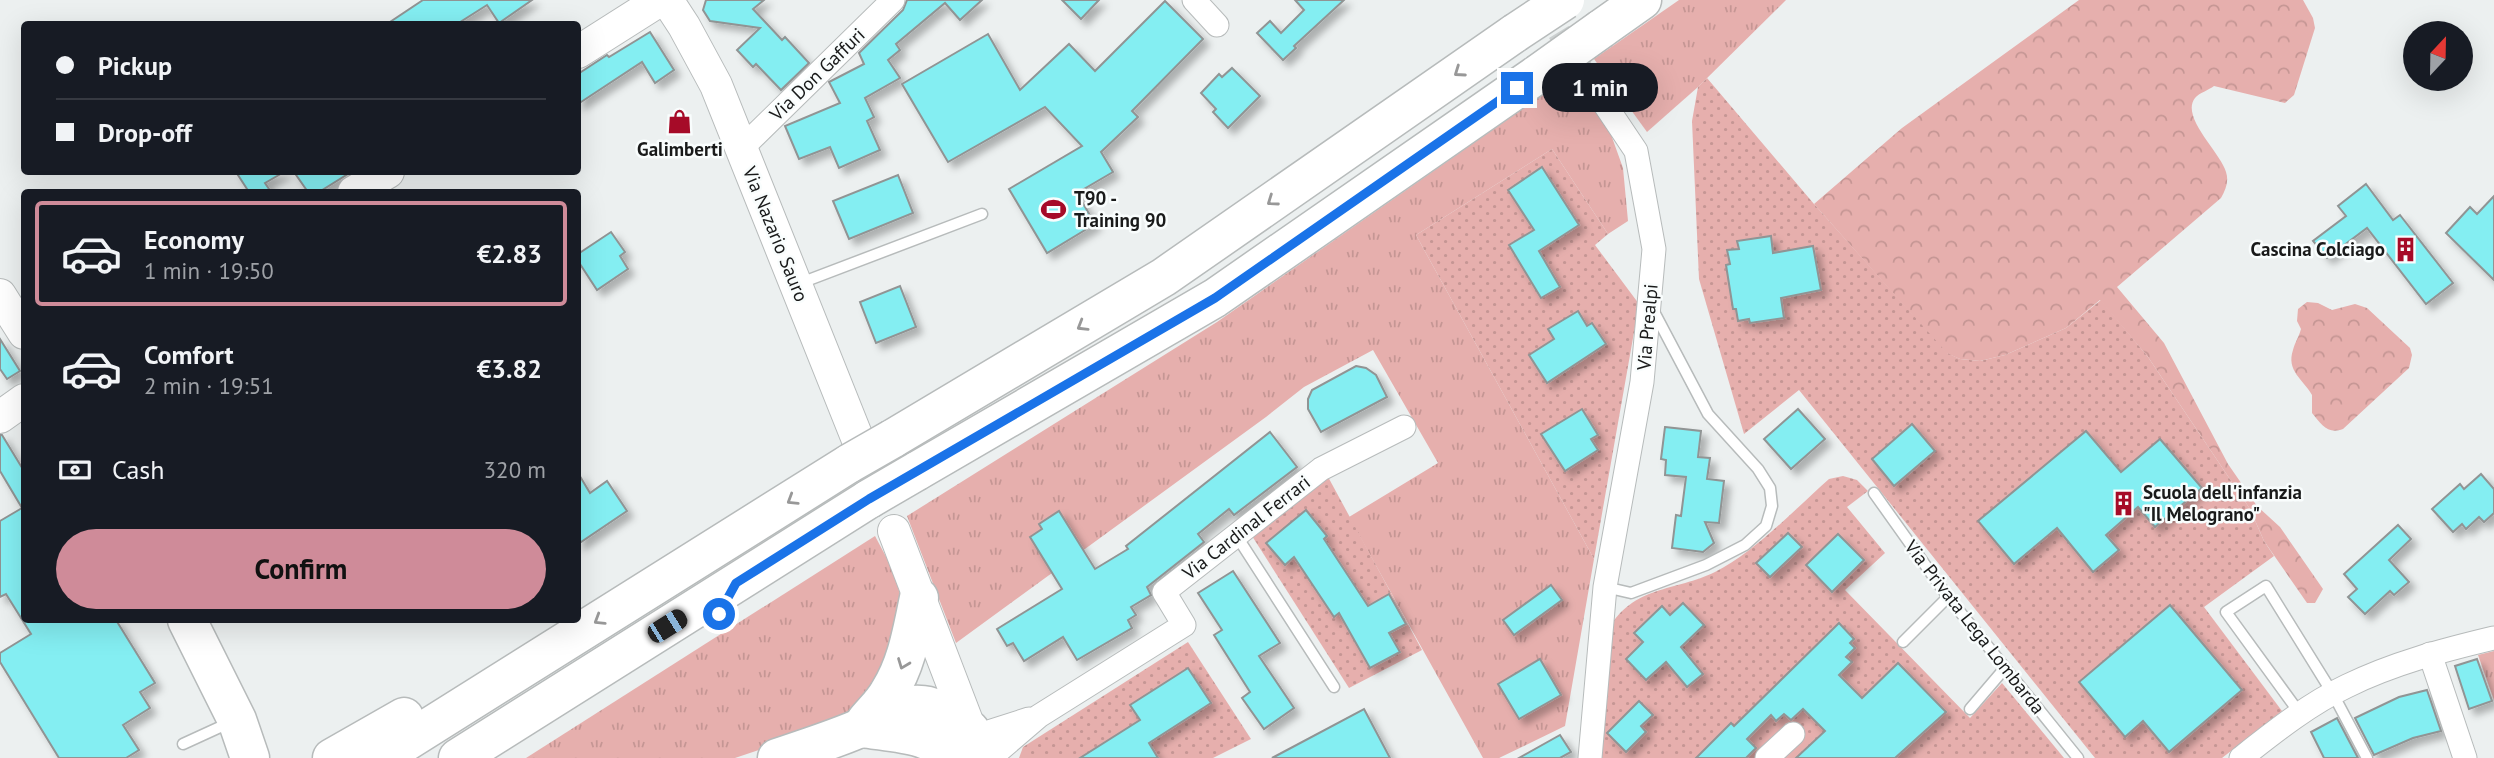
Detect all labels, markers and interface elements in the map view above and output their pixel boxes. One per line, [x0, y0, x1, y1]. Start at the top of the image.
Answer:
north arrow [2403, 21, 2473, 91]
map controls [2403, 21, 2473, 91]
street label: Via Don Gaffuri [764, 22, 870, 126]
text: Pickup [98, 49, 172, 82]
one-way arrow [1454, 64, 1467, 76]
callout: 1 min [1542, 64, 1657, 112]
route end [1501, 72, 1533, 104]
text: 1 min [1572, 73, 1628, 102]
shop icon: Galimberti [666, 107, 694, 135]
text: Drop-off [98, 116, 192, 149]
place label: Galimberti [637, 137, 723, 161]
street label: Via Nazario Sauro [738, 162, 814, 305]
place label: T90 - Training 90 [1074, 186, 1167, 232]
one-way arrow [1267, 193, 1280, 205]
sports icon: T90 - Training 90 [1040, 195, 1068, 223]
icon: car [60, 222, 123, 285]
text: Economy [144, 223, 244, 256]
building icon: Cascina Colciago [2391, 235, 2419, 263]
text: €2.83 [477, 237, 542, 270]
place label: Cascina Colciago [2251, 237, 2385, 261]
text: 1 min · 19:50 [144, 256, 274, 285]
street label: Via Prealpi [1631, 283, 1663, 372]
one-way arrow [1076, 317, 1089, 330]
icon: car [60, 337, 123, 400]
text: Comfort [144, 338, 234, 371]
text: €3.82 [477, 352, 542, 385]
text: 2 min · 19:51 [144, 371, 274, 400]
icon: cash [56, 451, 94, 489]
text: Cash [112, 453, 164, 486]
text: 320 m [484, 455, 546, 484]
street label: Via Cardinal Ferrari [1176, 470, 1315, 585]
place label: Scuola dell'infanzia "Il Melograno" [2143, 480, 2302, 526]
building icon: Scuola dell'infanzia "Il Melograno" [2109, 489, 2137, 517]
one-way arrow [787, 491, 800, 504]
button: Confirm [56, 529, 546, 609]
street label: Via Privata Lega Lombarda [1899, 534, 2050, 719]
route start [703, 598, 735, 630]
car [644, 606, 691, 646]
one-way arrow [594, 611, 607, 624]
one-way arrow [897, 658, 911, 670]

